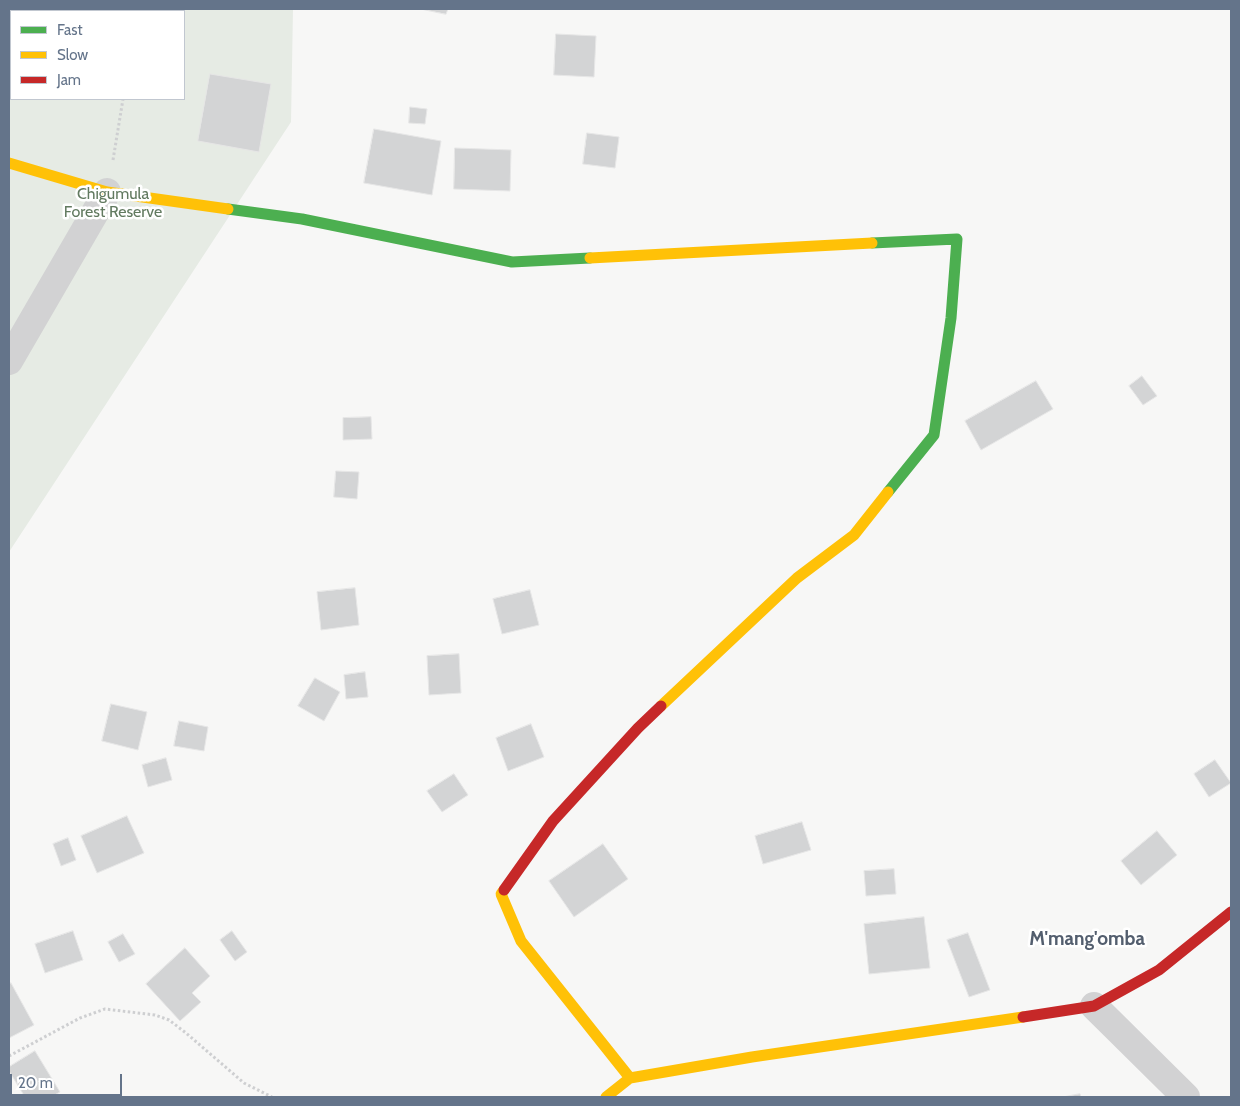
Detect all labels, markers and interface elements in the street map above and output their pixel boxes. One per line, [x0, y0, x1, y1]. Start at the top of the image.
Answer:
legend [10, 10, 185, 100]
text: Fast [57, 21, 82, 39]
text: Slow [57, 46, 88, 64]
text: Jam [57, 71, 81, 89]
park label: Chigumula Forest Reserve [64, 184, 162, 222]
district label: M'mang'omba [1029, 928, 1145, 950]
scale bar [12, 1064, 125, 1096]
text: 20 m [18, 1074, 53, 1092]

